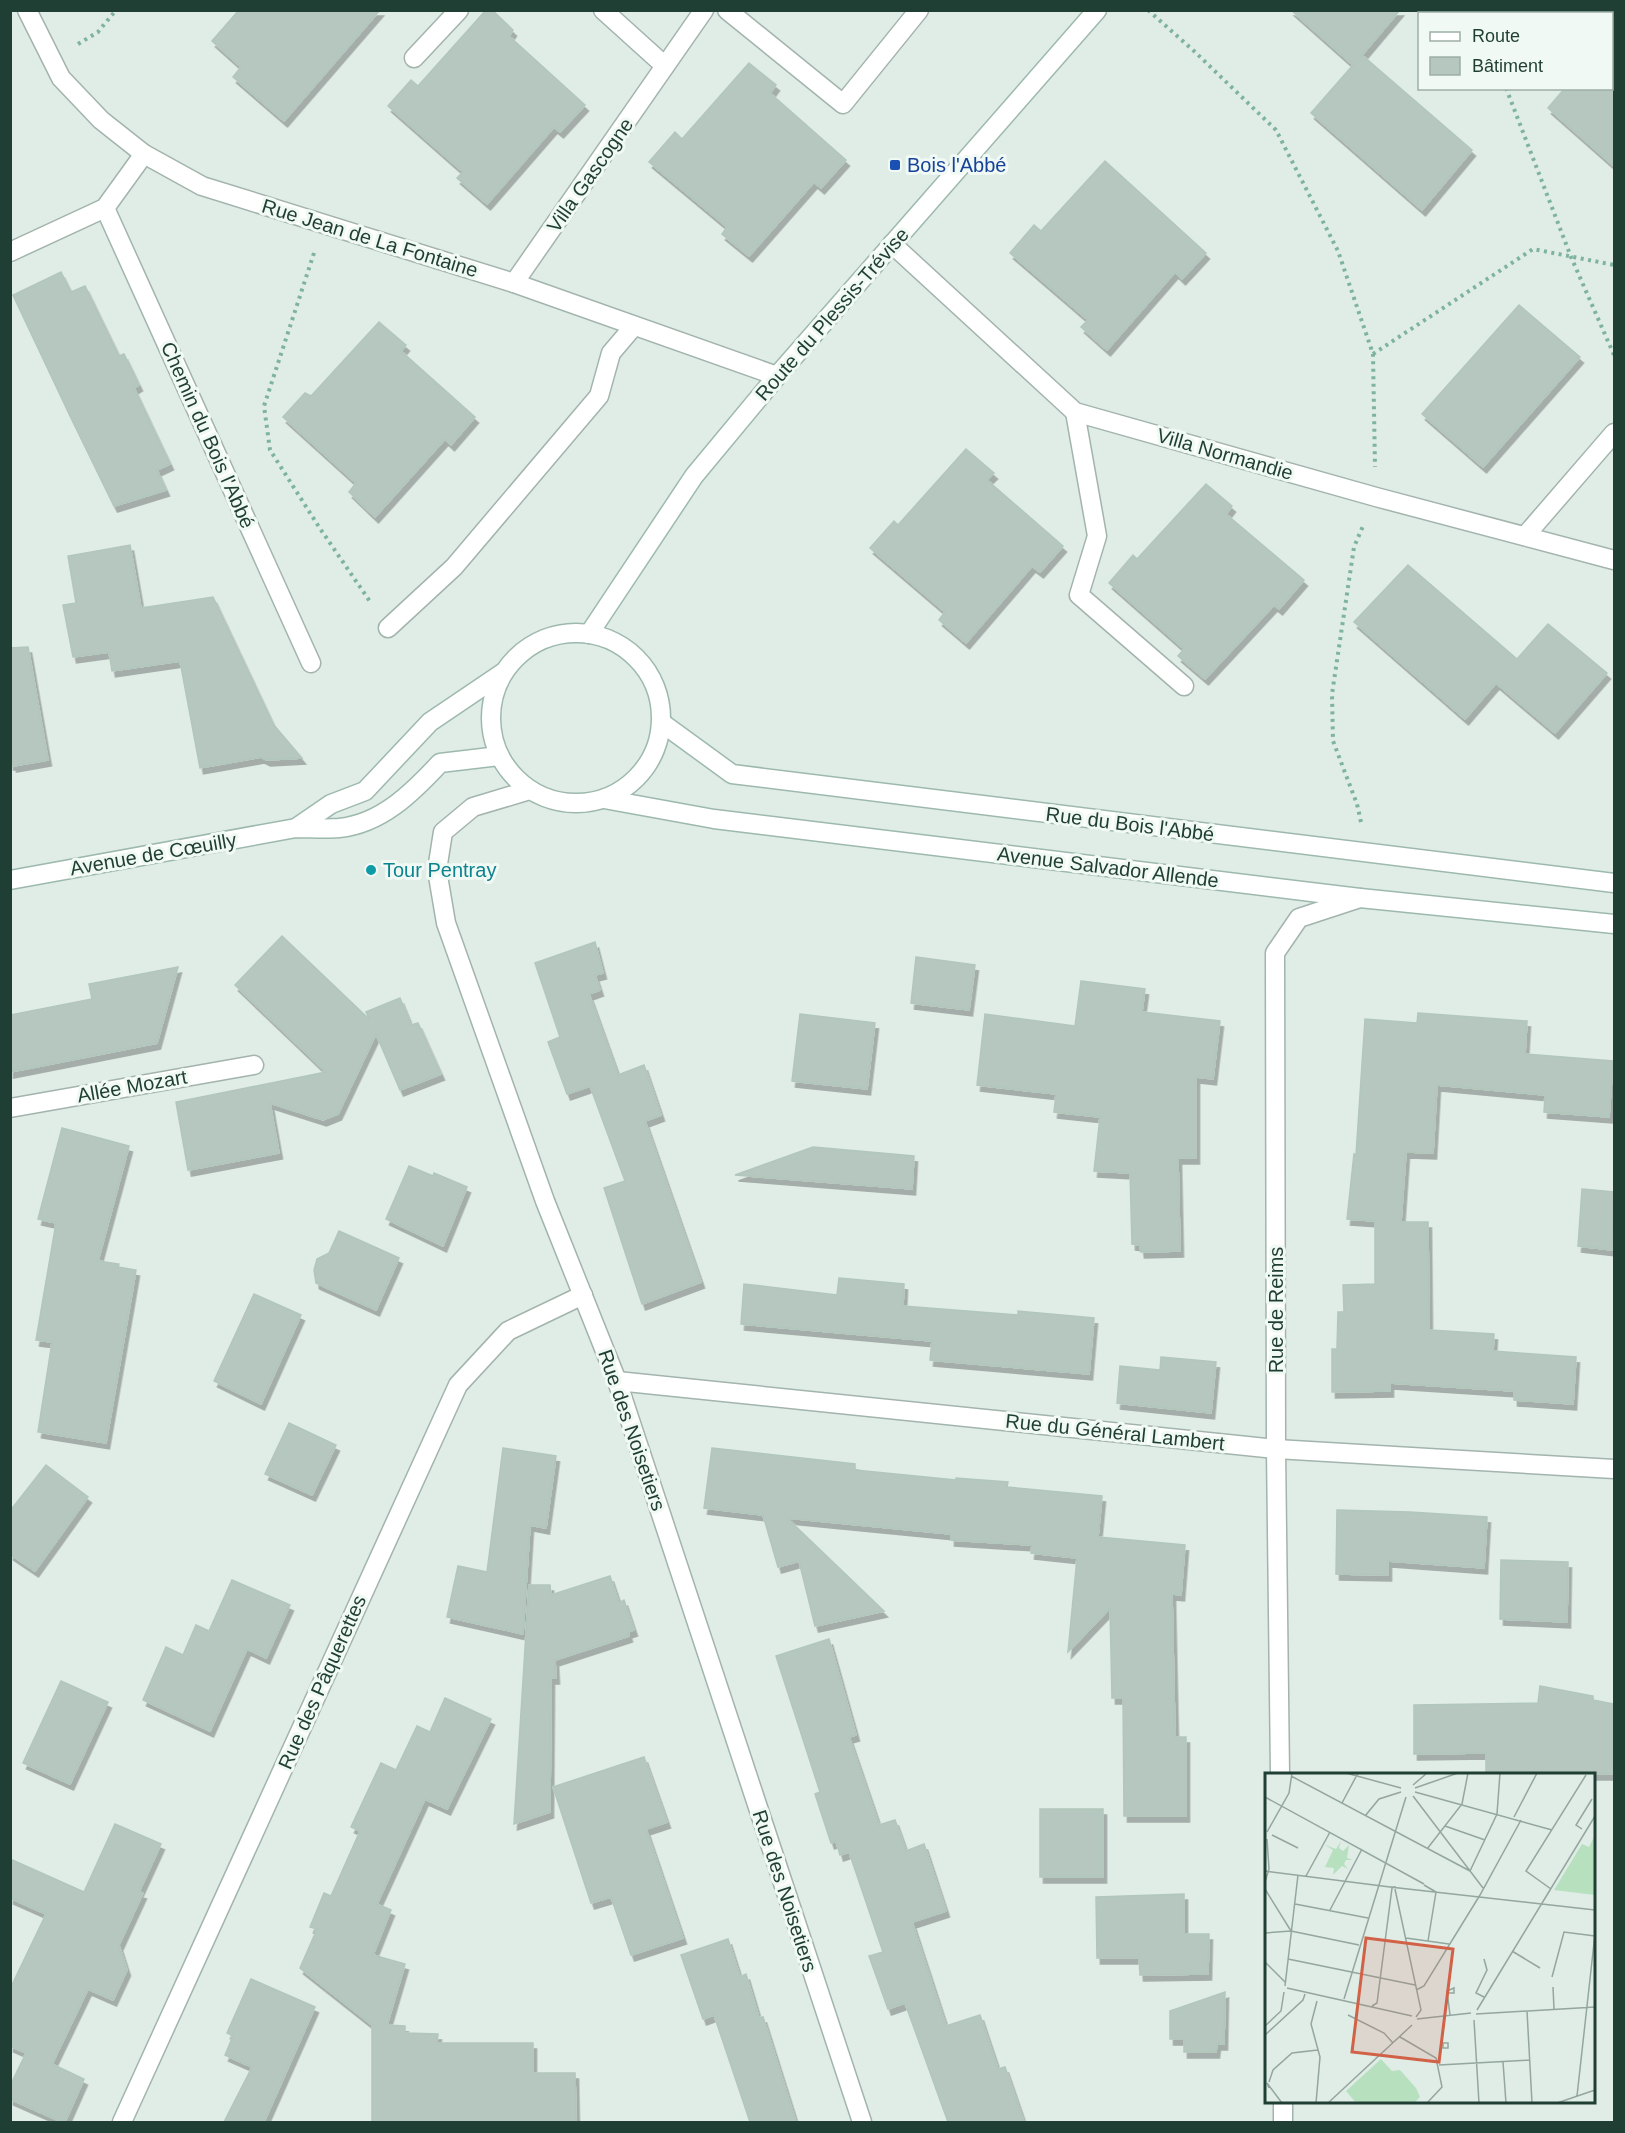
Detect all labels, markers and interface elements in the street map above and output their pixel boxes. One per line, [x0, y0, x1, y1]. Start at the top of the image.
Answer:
legend [1418, 12, 1613, 90]
text: Route [1472, 26, 1520, 46]
text: Bâtiment [1472, 56, 1543, 76]
street label: Villa Gascogne [543, 114, 637, 236]
place label: Bois l'Abbé [907, 154, 1006, 176]
marker: Bois l'Abbé [888, 158, 902, 172]
street label: Rue Jean de La Fontaine [259, 195, 481, 281]
street label: Route du Plessis-Trévise [751, 223, 913, 405]
street label: Chemin du Bois l'Abbé [157, 338, 259, 532]
street label: Villa Normandie [1154, 424, 1296, 484]
street label: Rue du Bois l'Abbé [1045, 803, 1215, 845]
street label: Avenue de Cœuilly [68, 829, 238, 879]
street label: Avenue Salvador Allende [996, 842, 1220, 892]
place label: Tour Pentray [383, 859, 496, 881]
marker: Tour Pentray [364, 863, 378, 877]
street label: Allée Mozart [75, 1065, 189, 1106]
street label: Rue de Reims [1265, 1247, 1287, 1373]
street label: Rue des Noisetiers [594, 1347, 670, 1513]
street label: Rue du Général Lambert [1004, 1410, 1226, 1454]
street label: Rue des Pâquerettes [274, 1592, 370, 1772]
inset map [1265, 1773, 1595, 2103]
street label: Rue des Noisetiers [748, 1807, 822, 1975]

